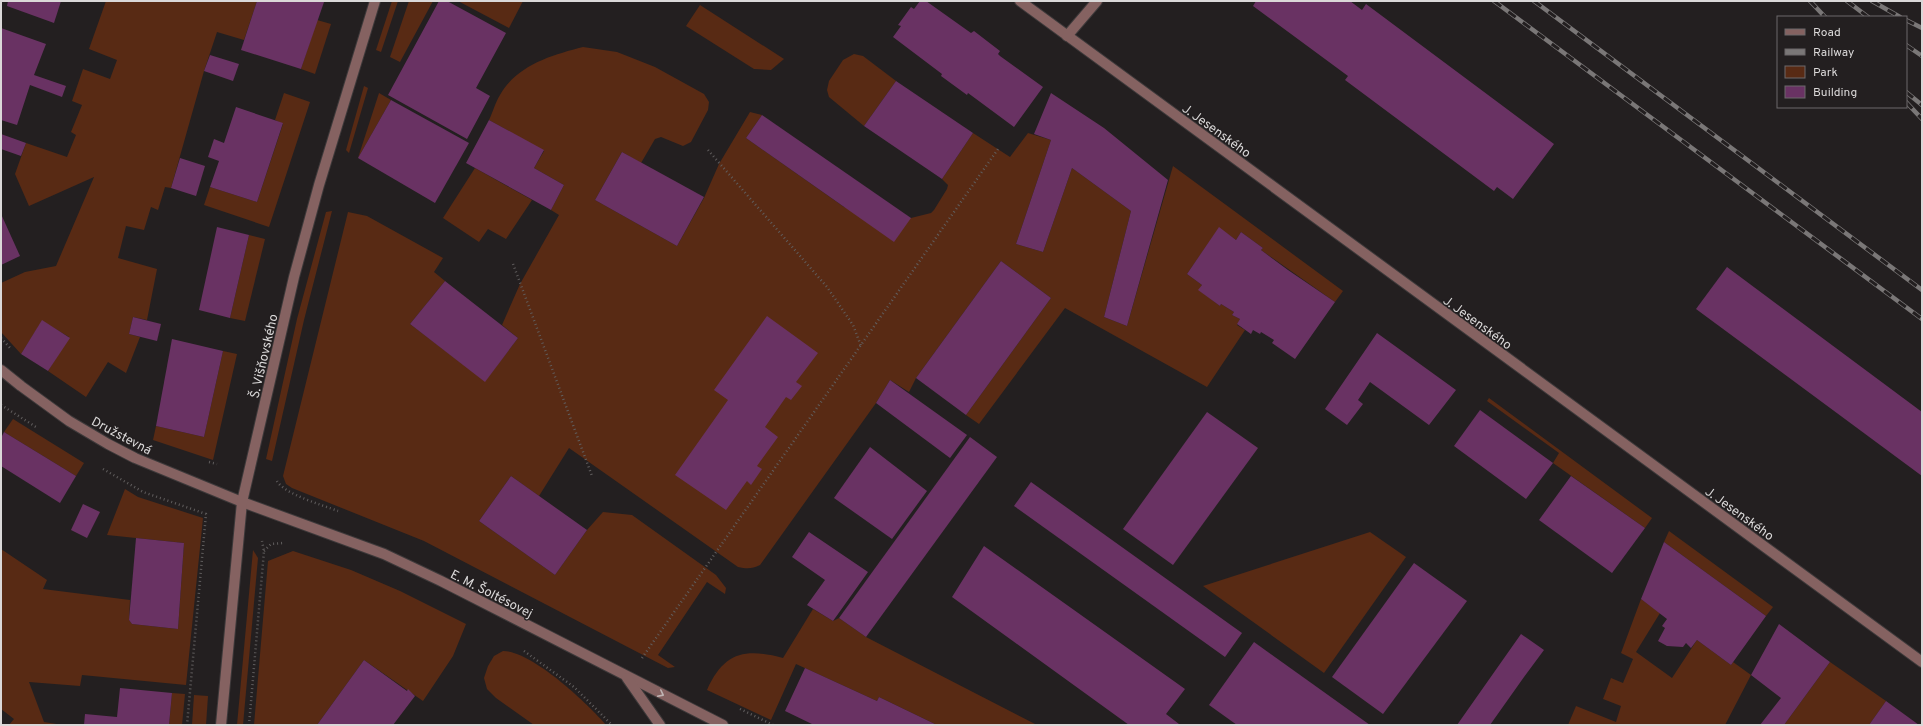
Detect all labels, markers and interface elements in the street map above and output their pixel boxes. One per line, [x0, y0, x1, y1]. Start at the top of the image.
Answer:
legend [1777, 16, 1907, 108]
text: Road [1813, 25, 1841, 41]
text: Railway [1813, 45, 1854, 61]
text: Park [1813, 65, 1838, 81]
text: Building [1813, 85, 1857, 101]
street label: J. Jesenského [1178, 101, 1253, 162]
street label: J. Jesenského [1439, 293, 1514, 354]
street label: Š. Višňovského [246, 312, 282, 400]
street label: Družstevná [88, 414, 154, 459]
street label: J. Jesenského [1701, 484, 1776, 545]
street label: E. M. Šoltésovej [447, 565, 536, 622]
one-way arrow [657, 689, 664, 697]

